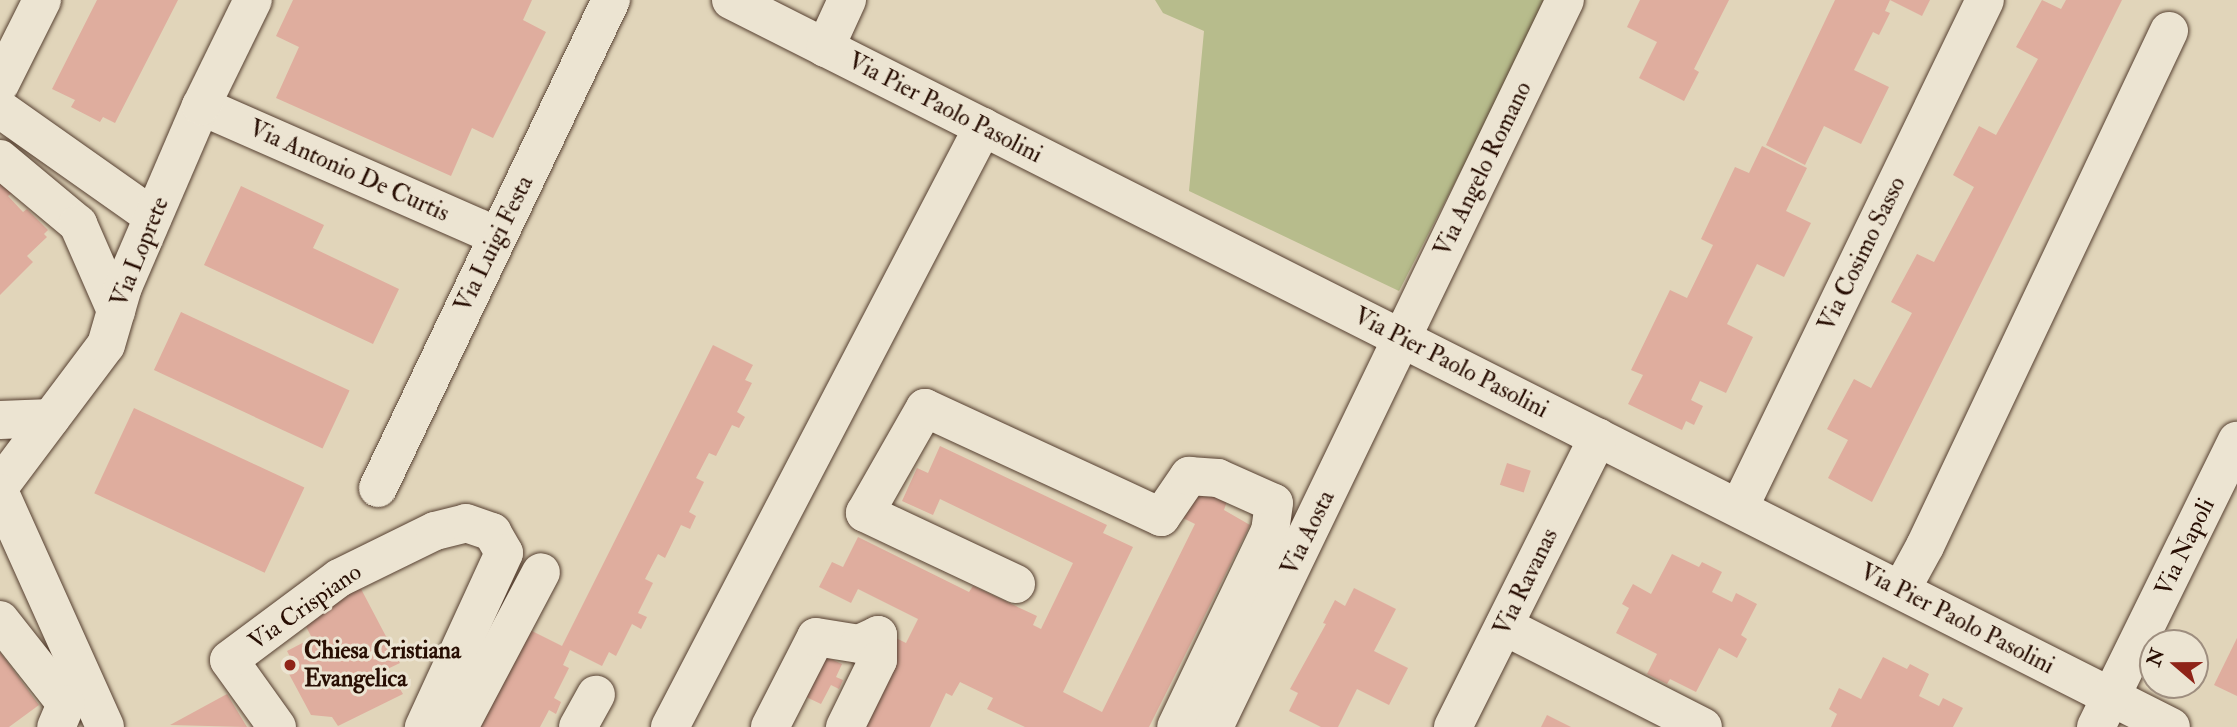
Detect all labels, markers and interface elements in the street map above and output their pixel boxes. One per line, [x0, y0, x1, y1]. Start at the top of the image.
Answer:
street label: Via Pier Paolo Pasolini [843, 47, 1047, 169]
street label: Via Angelo Romano [1428, 77, 1538, 261]
street label: Via Antonio De Curtis [245, 114, 453, 228]
street label: Via Luigi Festa [449, 171, 539, 317]
street label: Via Cosimo Sasso [1812, 172, 1912, 336]
street label: Via Loprete [105, 193, 175, 311]
street label: Via Pier Paolo Pasolini [1349, 302, 1553, 424]
street label: Via Aosta [1275, 486, 1341, 580]
street label: Via Napoli [2149, 493, 2221, 601]
street label: Via Ravanas [1488, 524, 1564, 640]
street label: Via Crispiano [243, 558, 367, 656]
street label: Via Pier Paolo Pasolini [1855, 558, 2059, 680]
north arrow [2139, 629, 2209, 699]
place label: Chiesa Cristiana Evangelica [304, 637, 461, 693]
text: N [2142, 645, 2170, 670]
marker: Chiesa Cristiana Evangelica [282, 657, 298, 673]

